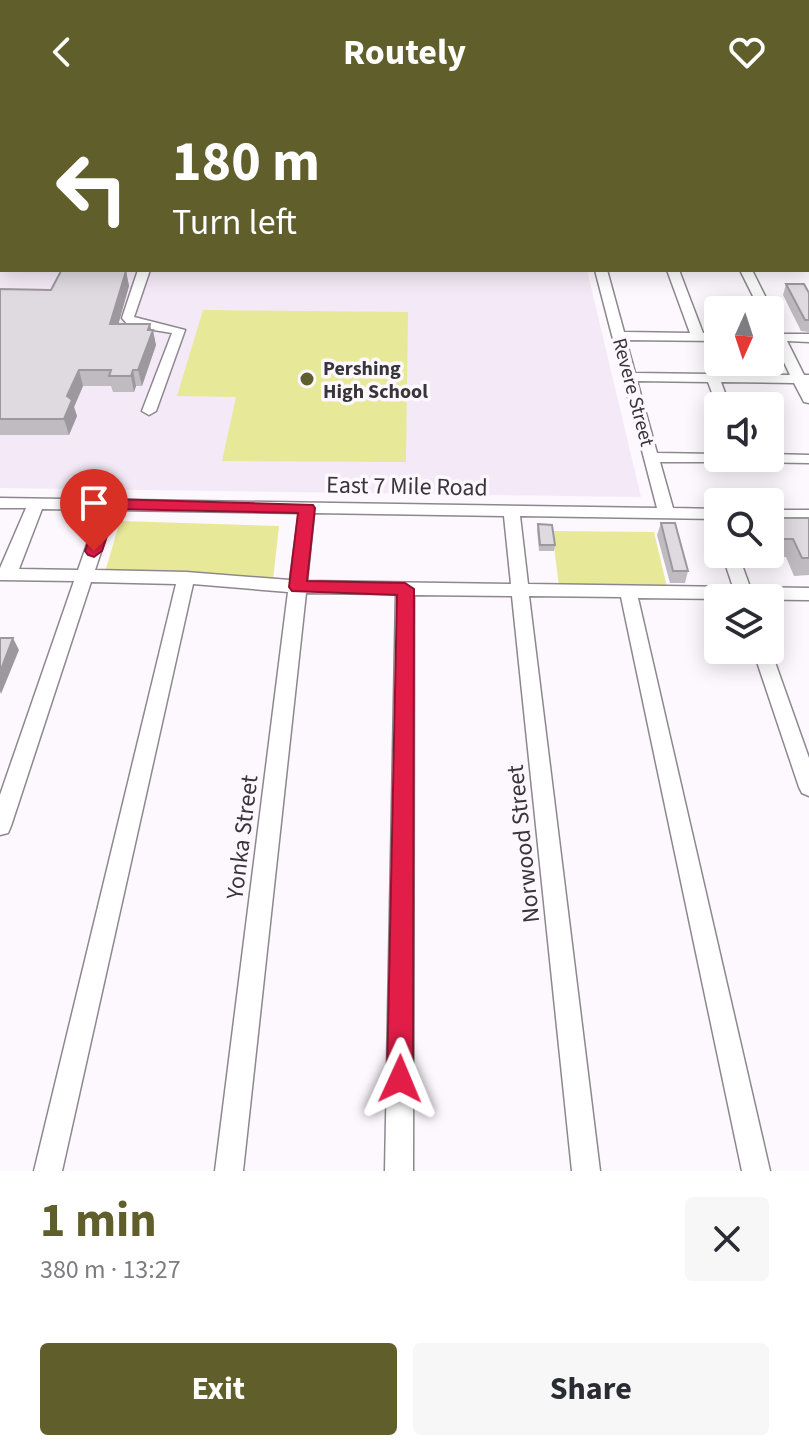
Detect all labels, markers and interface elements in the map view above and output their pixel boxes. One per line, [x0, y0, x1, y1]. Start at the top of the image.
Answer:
text: Routely [343, 27, 466, 78]
icon: back [40, 30, 84, 74]
icon: heart [725, 30, 769, 74]
text: 180 m [172, 123, 320, 202]
icon: left [40, 136, 144, 240]
text: Turn left [172, 197, 297, 248]
north arrow [704, 296, 784, 376]
map controls [704, 296, 784, 664]
street label: Revere Street [605, 335, 661, 450]
place label: Pershing High School [323, 355, 428, 406]
marker: Pershing High School [298, 370, 316, 388]
button: sound [704, 392, 784, 472]
street label: East 7 Mile Road [326, 468, 488, 505]
pin [60, 469, 128, 551]
icon: arrive [72, 481, 116, 525]
button: search [704, 488, 784, 568]
button: layers [704, 584, 784, 664]
street label: Norwood Street [498, 763, 549, 925]
street label: Yonka Street [217, 773, 267, 902]
position arrow [358, 1037, 442, 1121]
text: 1 min [40, 1187, 157, 1255]
button: close [685, 1197, 769, 1281]
text: 380 m · 13:27 [40, 1251, 181, 1288]
button: Exit [40, 1343, 397, 1435]
button: Share [413, 1343, 769, 1435]

